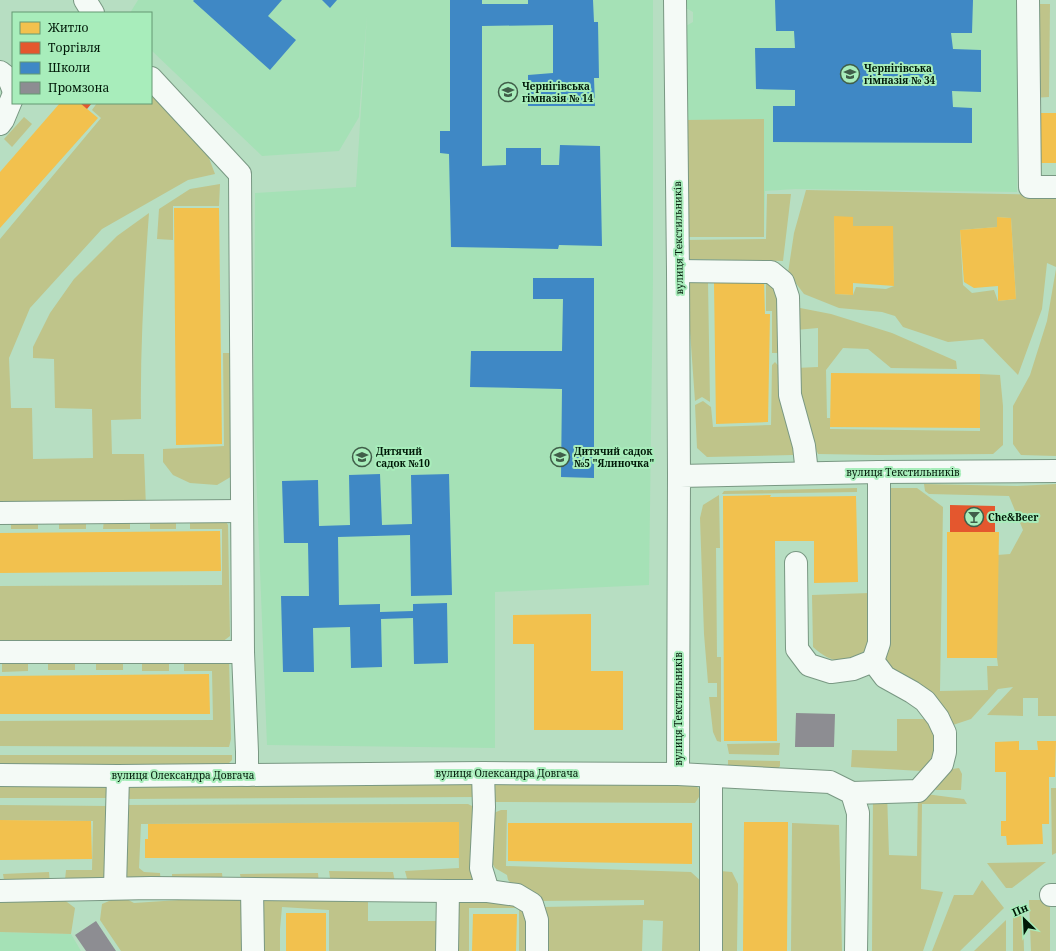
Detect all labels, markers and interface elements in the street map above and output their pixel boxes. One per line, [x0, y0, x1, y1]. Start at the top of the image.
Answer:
legend [12, 12, 152, 104]
text: Житло [47, 19, 89, 36]
text: Торгівля [48, 39, 101, 56]
text: Школи [48, 59, 90, 76]
place label: Чернігівська гімназія № 34 [864, 61, 936, 87]
school or university icon: Чернігівська гімназія № 34 [839, 63, 861, 85]
text: Промзона [48, 79, 110, 96]
place label: Чернігівська гімназія № 14 [522, 79, 594, 105]
school or university icon: Чернігівська гімназія № 14 [497, 81, 519, 103]
street label: вулиця Текстильників [670, 181, 686, 295]
place label: Дитячий садок №10 [376, 444, 430, 470]
place label: Дитячий садок №5 "Ялиночка" [574, 444, 654, 470]
school or university icon: Дитячий садок №10 [351, 446, 373, 468]
school or university icon: Дитячий садок №5 "Ялиночка" [549, 446, 571, 468]
street label: вулиця Текстильників [846, 465, 960, 479]
bar icon: Che&Beer [963, 506, 985, 528]
place label: Che&Beer [988, 510, 1039, 524]
street label: вулиця Текстильників [671, 652, 685, 766]
street label: вулиця Олександра Довгача [435, 766, 579, 780]
street label: вулиця Олександра Довгача [111, 768, 255, 782]
north arrow [1004, 899, 1044, 939]
text: Пн [1009, 899, 1031, 920]

